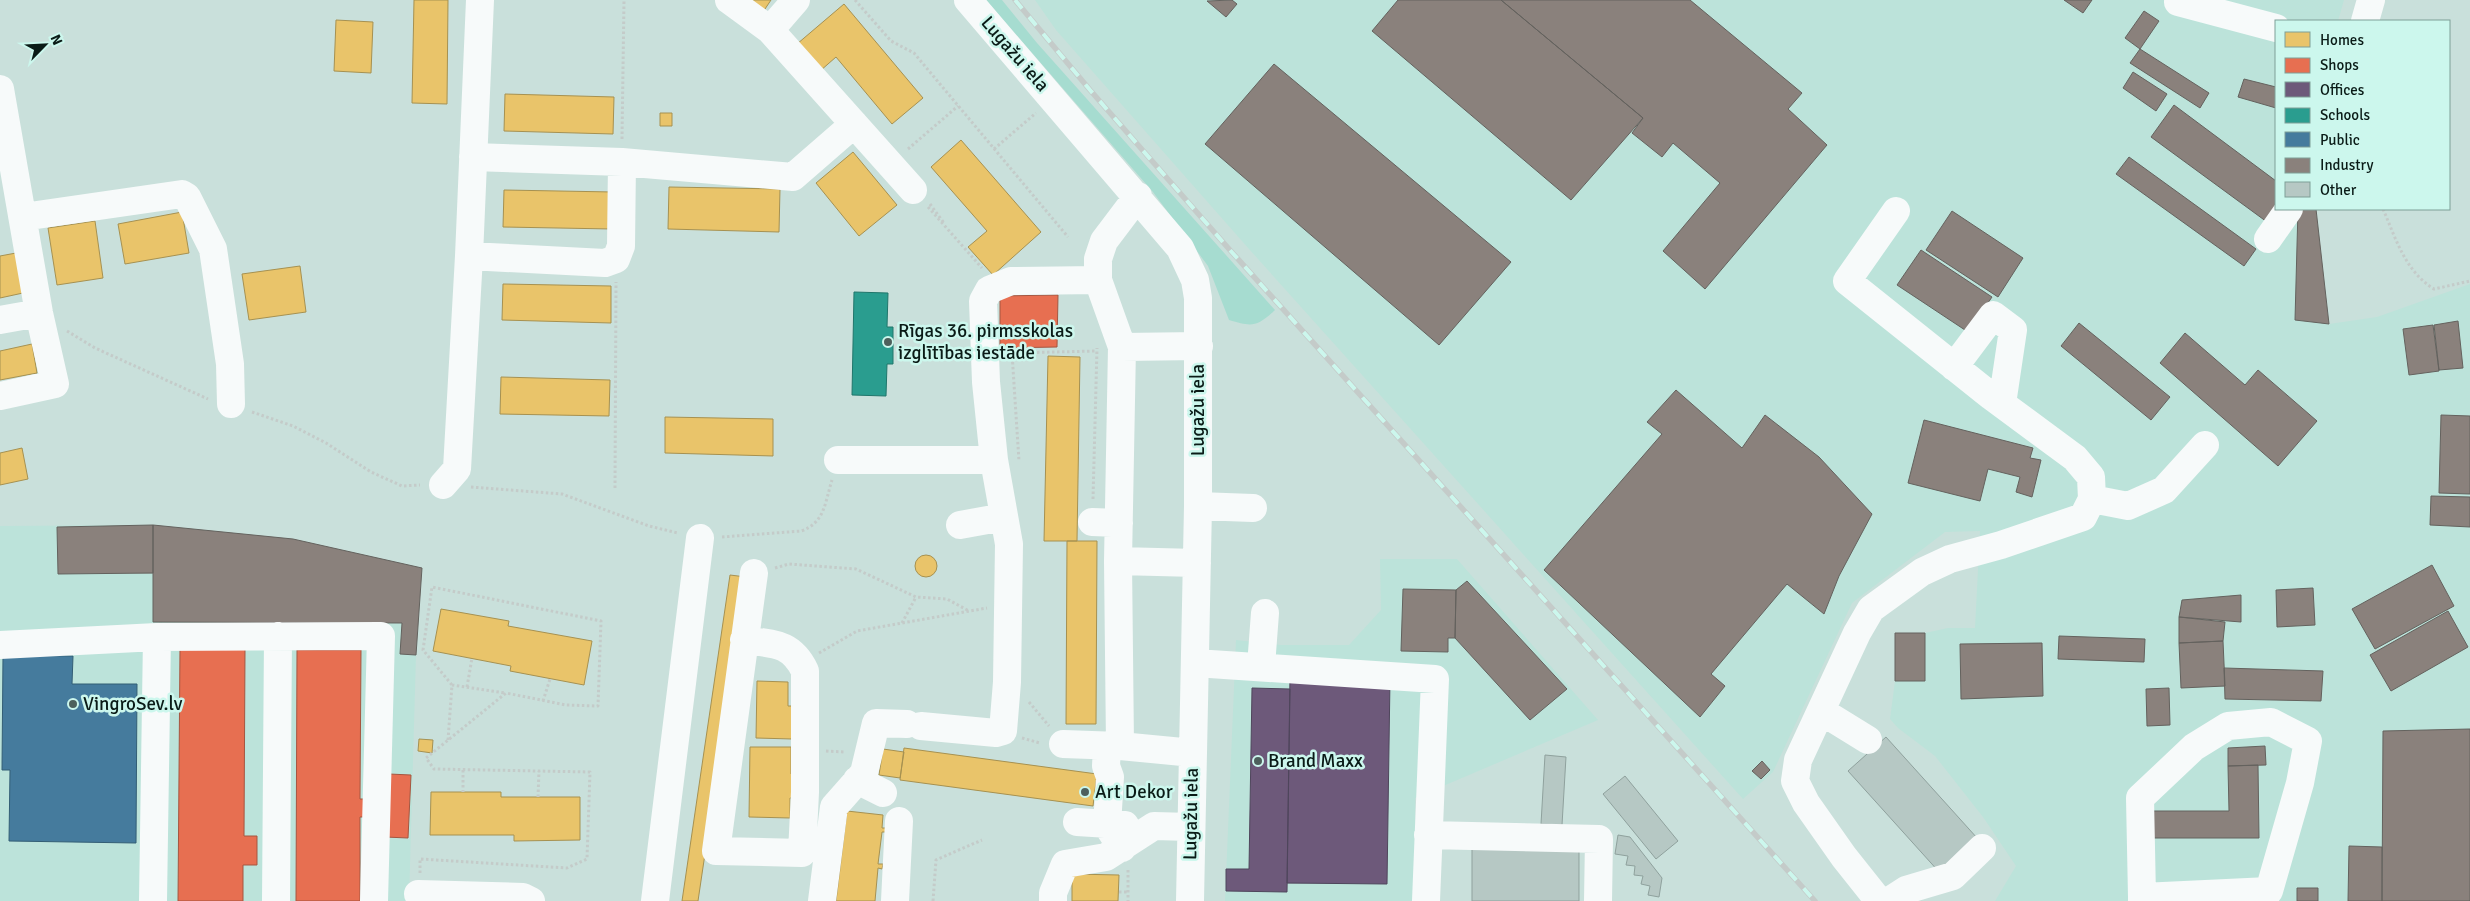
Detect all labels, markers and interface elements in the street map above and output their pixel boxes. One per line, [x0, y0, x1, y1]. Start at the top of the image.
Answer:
street label: Lugažu iela [976, 11, 1054, 97]
north arrow [20, 20, 70, 70]
legend [2275, 20, 2450, 210]
text: Homes [2320, 31, 2364, 49]
text: N [47, 32, 66, 48]
text: Shops [2320, 56, 2359, 74]
text: Offices [2320, 81, 2365, 99]
text: Schools [2320, 106, 2371, 124]
text: Public [2320, 131, 2360, 149]
text: Industry [2320, 156, 2373, 174]
text: Other [2320, 181, 2357, 199]
place label: Rīgas 36. pirmsskolas izglītības iestāde [898, 319, 1073, 365]
marker: Rīgas 36. pirmsskolas izglītības iestāde [882, 336, 894, 348]
street label: Lugažu iela [1186, 364, 1210, 456]
place label: VingroSev.lv [83, 692, 183, 716]
marker: VingroSev.lv [67, 698, 79, 710]
place label: Brand Maxx [1268, 749, 1363, 773]
marker: Brand Maxx [1252, 755, 1264, 767]
street label: Lugažu iela [1178, 768, 1204, 860]
place label: Art Dekor [1095, 780, 1173, 804]
marker: Art Dekor [1079, 786, 1091, 798]

